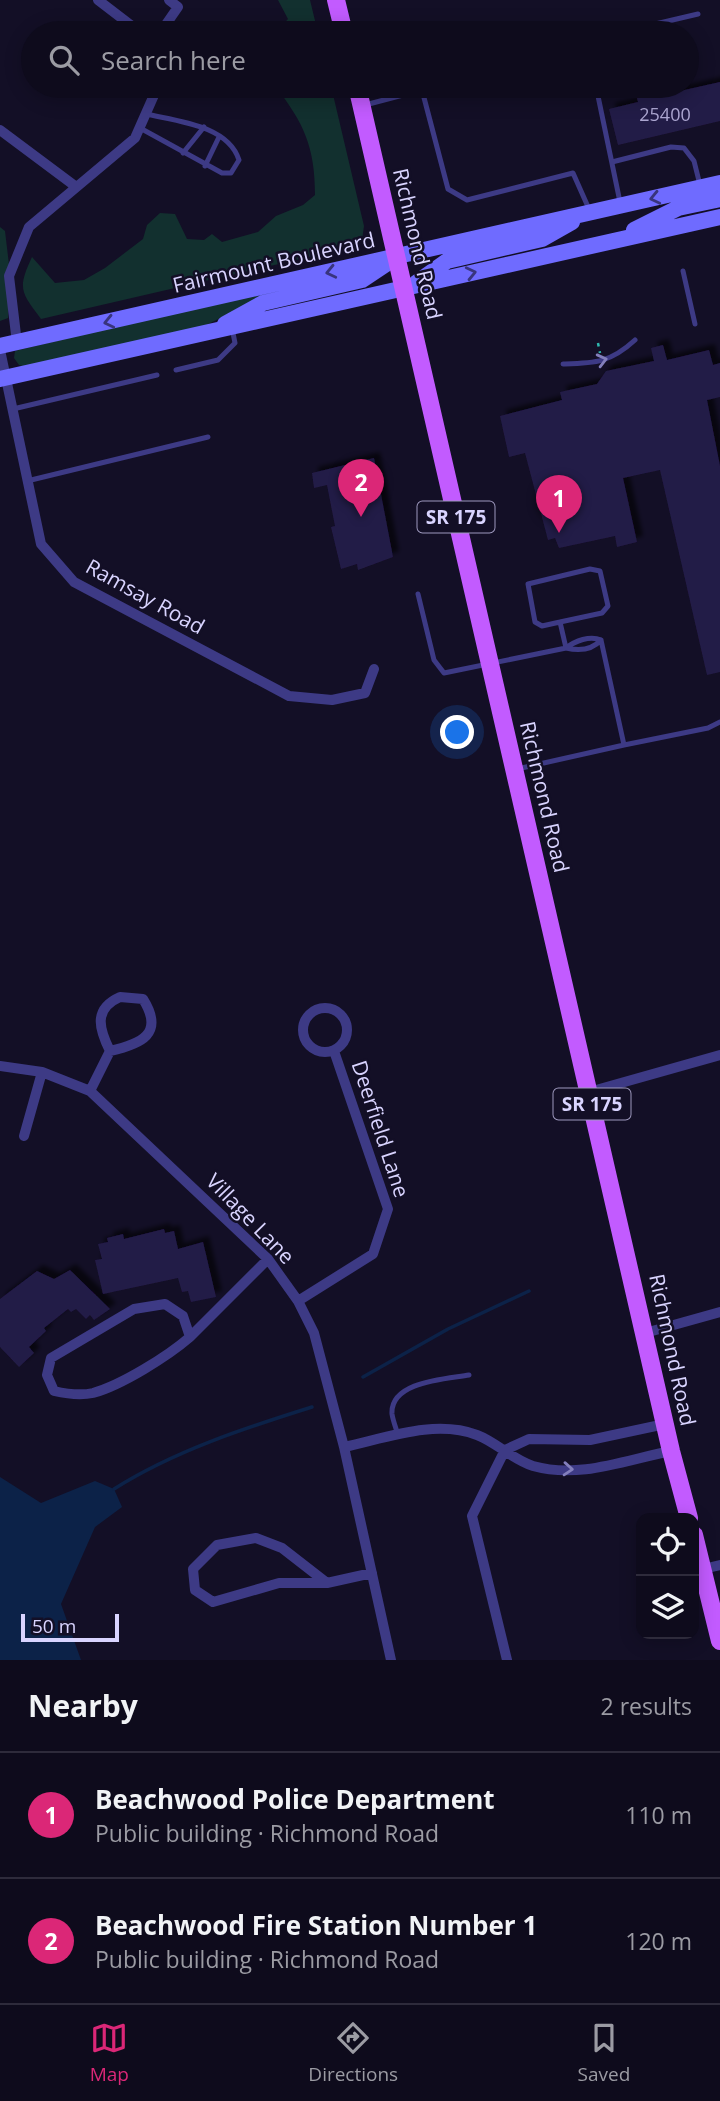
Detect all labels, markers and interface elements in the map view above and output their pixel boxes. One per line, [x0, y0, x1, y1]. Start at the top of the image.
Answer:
search box [21, 21, 699, 98]
icon: search [45, 41, 83, 79]
text: Search here [101, 42, 246, 78]
house number: 25400 [639, 102, 691, 126]
street label: Richmond Road [387, 165, 449, 322]
one-way arrow [649, 189, 661, 204]
street label: Fairmount Boulevard [170, 225, 378, 299]
one-way arrow [325, 264, 337, 278]
one-way arrow [465, 267, 477, 281]
one-way arrow [103, 314, 115, 328]
one-way arrow [596, 354, 608, 368]
pin: 2 [338, 459, 384, 517]
pin: 1 [536, 475, 582, 533]
road number: SR 175 [418, 502, 494, 532]
street label: Ramsay Road [81, 552, 210, 640]
your location [440, 715, 474, 749]
street label: Richmond Road [514, 718, 576, 875]
street label: Deerfield Lane [346, 1057, 416, 1201]
road number: SR 175 [554, 1088, 630, 1120]
street label: Village Lane [200, 1167, 301, 1270]
street label: Richmond Road [643, 1271, 703, 1428]
one-way arrow [563, 1461, 574, 1476]
map controls [636, 1513, 699, 1639]
button: locate [636, 1513, 699, 1576]
button: layers [636, 1576, 699, 1639]
scale bar [21, 1611, 119, 1643]
text: 50 m [32, 1613, 76, 1639]
text: Nearby [28, 1685, 138, 1726]
text: 2 results [601, 1690, 692, 1722]
text: Beachwood Police Department [95, 1781, 495, 1817]
text: 1 [44, 1799, 58, 1831]
text: 110 m [625, 1799, 692, 1831]
text: Public building · Richmond Road [95, 1817, 439, 1849]
text: Beachwood Fire Station Number 1 [95, 1907, 537, 1943]
text: 2 [44, 1925, 58, 1957]
text: 120 m [625, 1925, 692, 1957]
text: Public building · Richmond Road [95, 1943, 439, 1975]
tab: Map [90, 2019, 129, 2087]
tab: Directions [308, 2019, 398, 2087]
tab: Saved [578, 2019, 630, 2087]

